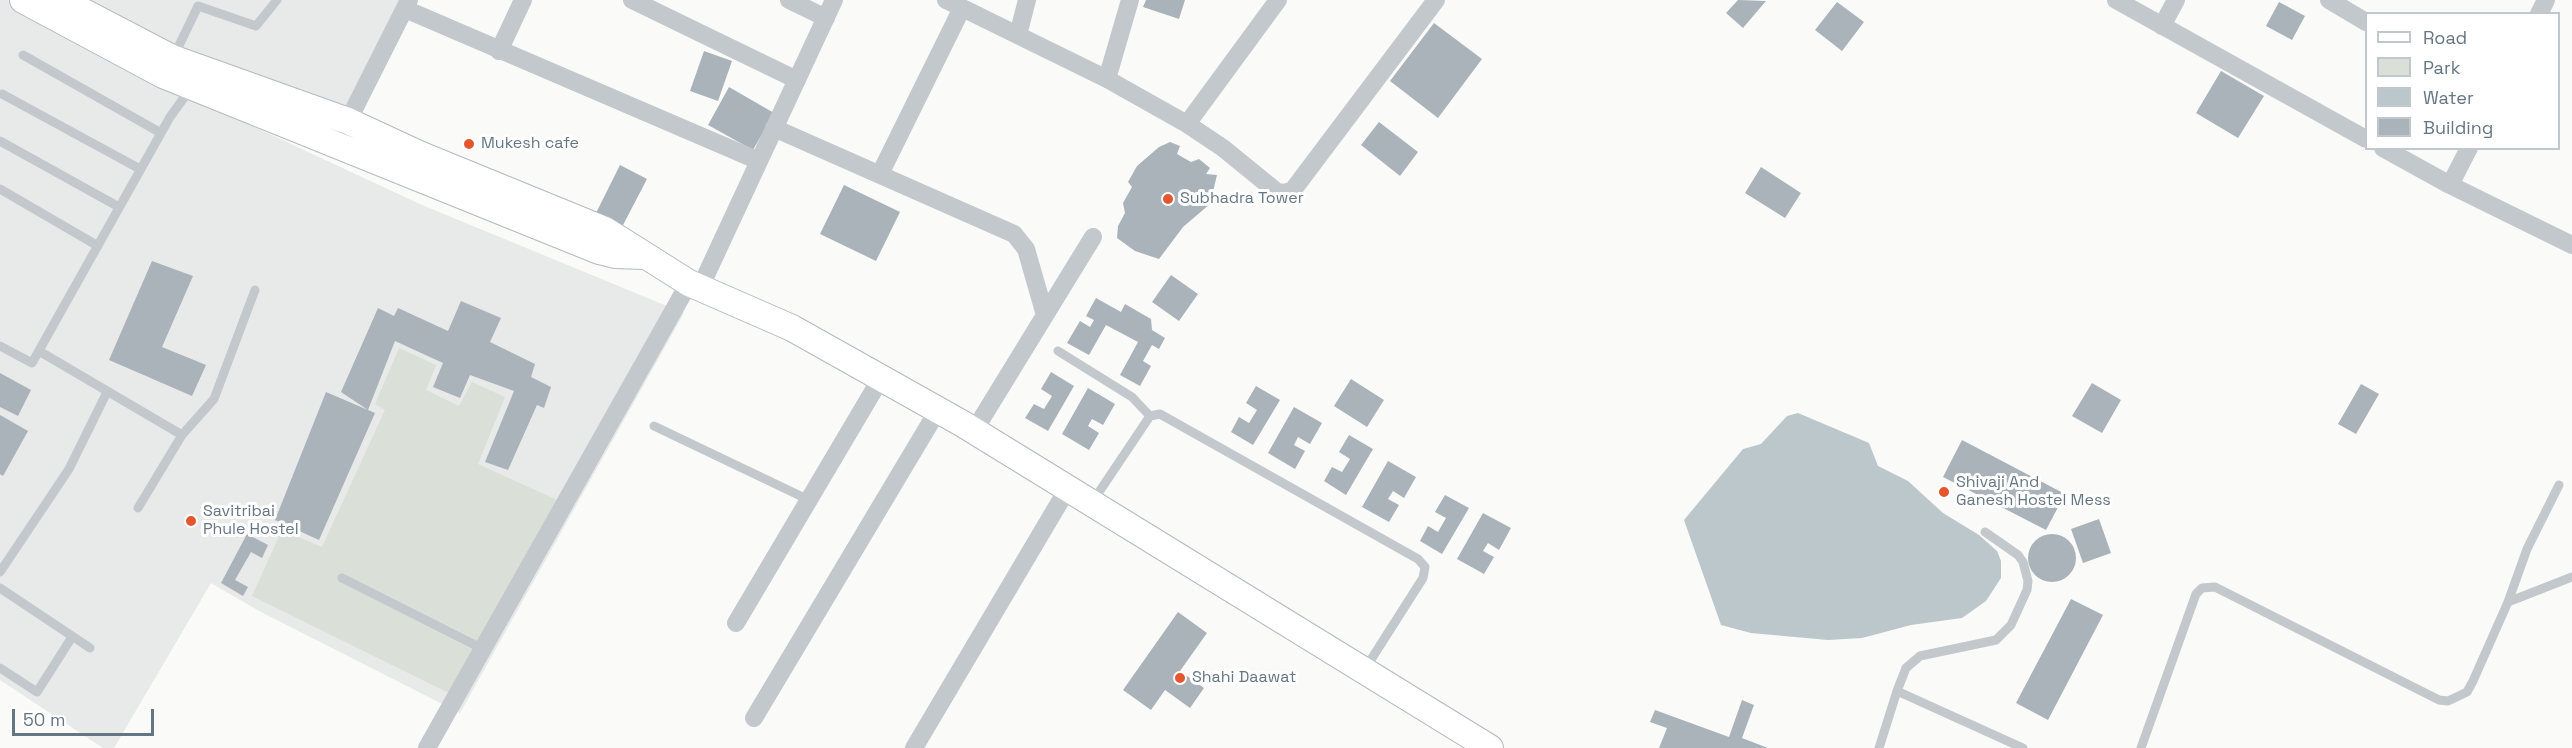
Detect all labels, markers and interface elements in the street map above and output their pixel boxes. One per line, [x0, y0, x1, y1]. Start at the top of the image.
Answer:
legend [2365, 12, 2560, 150]
text: Road [2423, 26, 2467, 49]
text: Park [2423, 56, 2460, 79]
text: Water [2423, 86, 2474, 109]
text: Building [2423, 116, 2493, 139]
place label: Mukesh cafe [481, 134, 579, 154]
marker: Mukesh cafe [462, 137, 476, 151]
place label: Subhadra Tower [1180, 189, 1304, 209]
marker: Subhadra Tower [1161, 192, 1175, 206]
place label: Shivaji And Ganesh Hostel Mess [1956, 473, 2111, 511]
marker: Shivaji And Ganesh Hostel Mess [1937, 485, 1951, 499]
place label: Savitribai Phule Hostel [203, 502, 299, 540]
marker: Savitribai Phule Hostel [184, 514, 198, 528]
place label: Shahi Daawat [1192, 668, 1296, 688]
marker: Shahi Daawat [1173, 671, 1187, 685]
scale bar [15, 697, 158, 735]
text: 50 m [23, 708, 65, 731]

